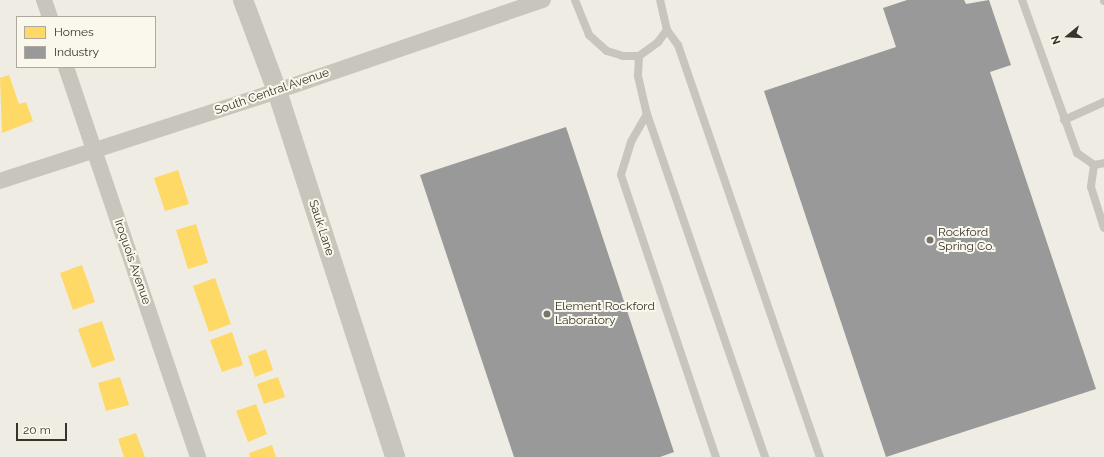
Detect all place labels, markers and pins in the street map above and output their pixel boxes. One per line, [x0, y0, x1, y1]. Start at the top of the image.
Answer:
place label: Rockford Spring Co. [938, 226, 994, 254]
marker: Rockford Spring Co. [925, 235, 935, 245]
place label: Element Rockford Laboratory [555, 300, 655, 328]
marker: Element Rockford Laboratory [542, 309, 552, 319]

